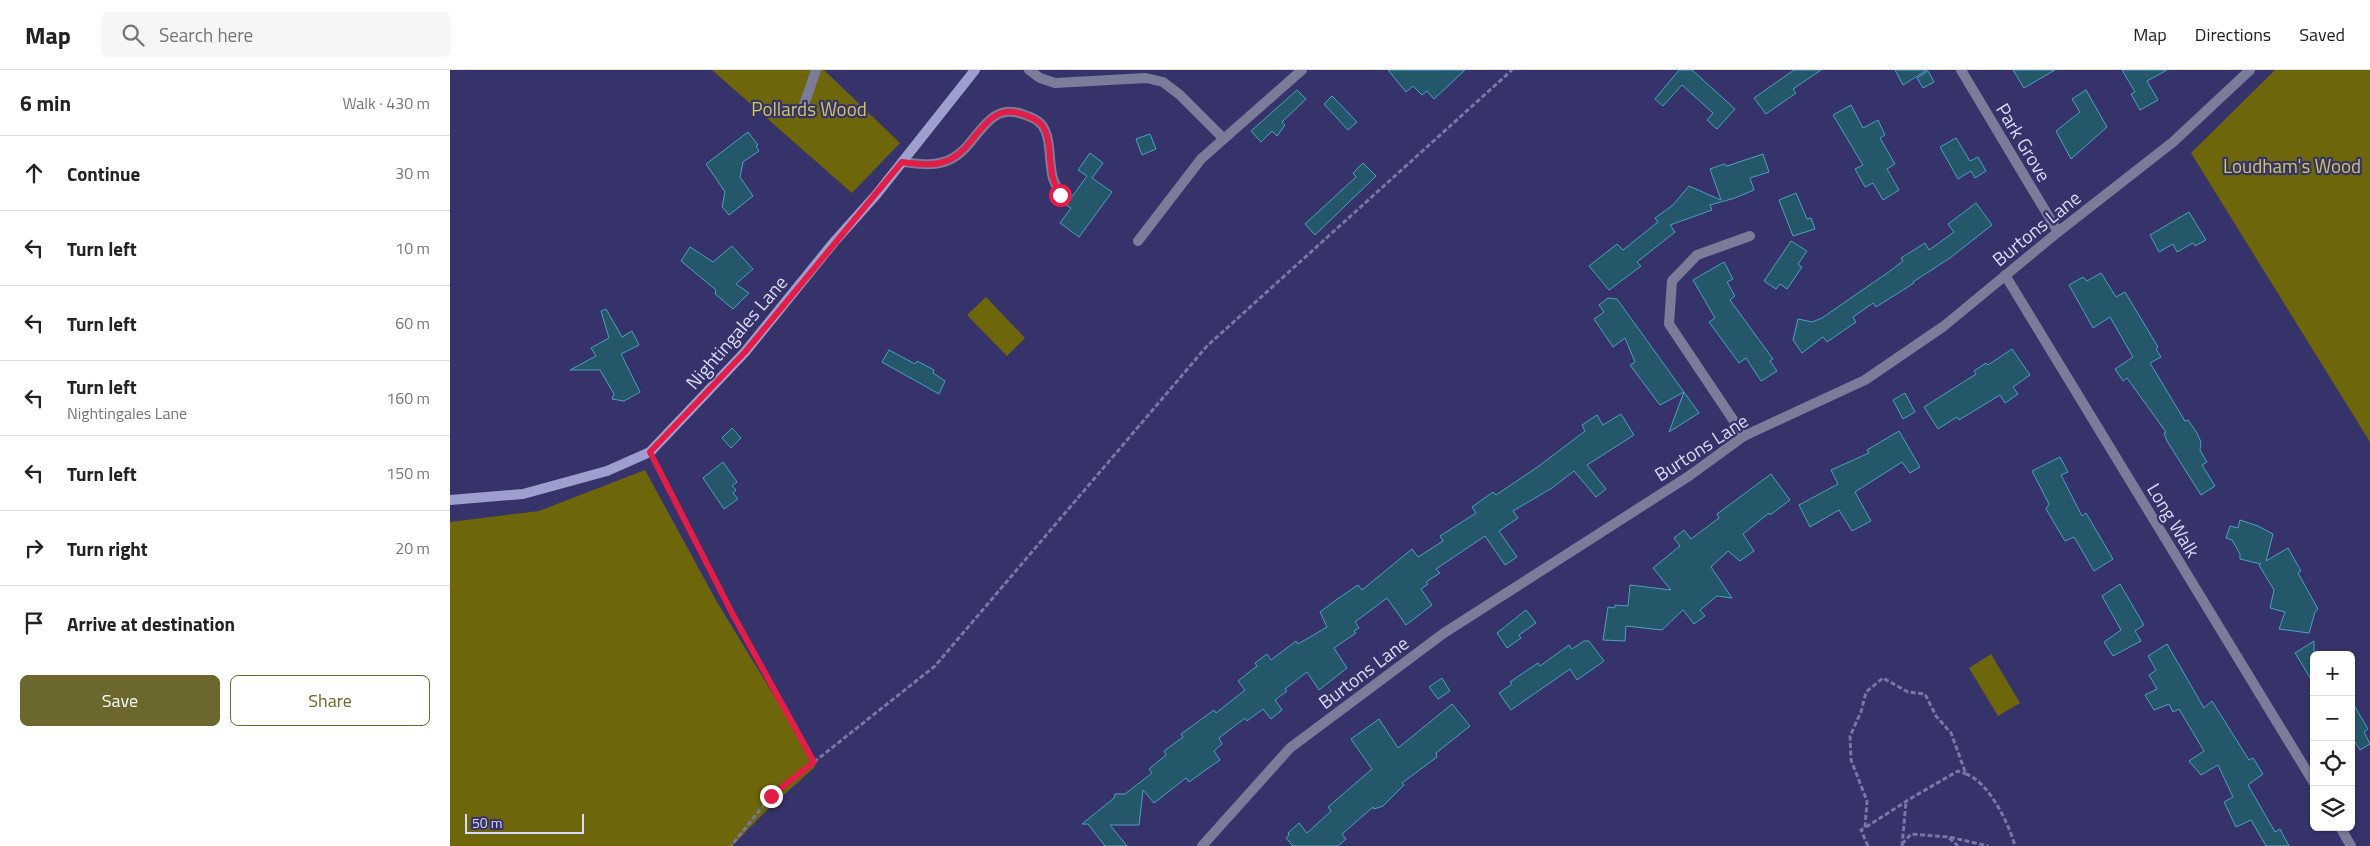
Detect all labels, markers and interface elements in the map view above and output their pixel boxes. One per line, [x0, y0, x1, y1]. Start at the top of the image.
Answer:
search box [101, 12, 451, 57]
text: Map [25, 17, 71, 53]
text: Search here [159, 20, 253, 49]
icon: search [119, 21, 147, 49]
text: Map [2133, 21, 2167, 48]
text: Directions [2195, 21, 2271, 48]
text: Saved [2299, 21, 2345, 48]
text: 6 min [20, 87, 71, 119]
text: Walk · 430 m [342, 91, 430, 115]
park label: Pollards Wood [751, 94, 867, 123]
street label: Park Grove [1989, 97, 2059, 187]
park label: Loudham's Wood [2223, 151, 2361, 180]
icon: ahead [20, 159, 48, 187]
text: Continue [67, 159, 140, 188]
text: 30 m [395, 161, 430, 185]
street label: Burtons Lane [1985, 183, 2087, 273]
route start [1049, 184, 1072, 207]
icon: left [20, 234, 48, 262]
text: Turn left [67, 234, 137, 263]
text: 10 m [395, 236, 430, 260]
street label: Nightingales Lane [678, 269, 794, 395]
icon: left [20, 309, 48, 337]
text: Turn left [67, 309, 137, 338]
text: 60 m [395, 311, 430, 335]
text: Turn left [67, 372, 137, 401]
icon: left [20, 384, 48, 412]
text: 160 m [386, 386, 430, 410]
text: Nightingales Lane [67, 401, 187, 425]
street label: Burtons Lane [1648, 406, 1754, 488]
icon: left [20, 459, 48, 487]
text: Turn left [67, 459, 137, 488]
text: 150 m [386, 461, 430, 485]
street label: Long Walk [2140, 477, 2208, 563]
icon: right [20, 534, 48, 562]
text: Turn right [67, 534, 148, 563]
text: 20 m [395, 536, 430, 560]
icon: arrive [20, 609, 48, 637]
text: Arrive at destination [67, 609, 235, 638]
street label: Burtons Lane [1312, 628, 1414, 716]
map controls [2310, 651, 2355, 831]
button: + [2310, 651, 2355, 696]
button: Save [20, 675, 220, 726]
button: Share [230, 675, 430, 726]
button: − [2310, 696, 2355, 741]
button: locate [2310, 741, 2355, 786]
route end [760, 785, 783, 808]
button: layers [2310, 786, 2355, 831]
scale bar [465, 811, 584, 834]
text: 50 m [472, 812, 502, 833]

